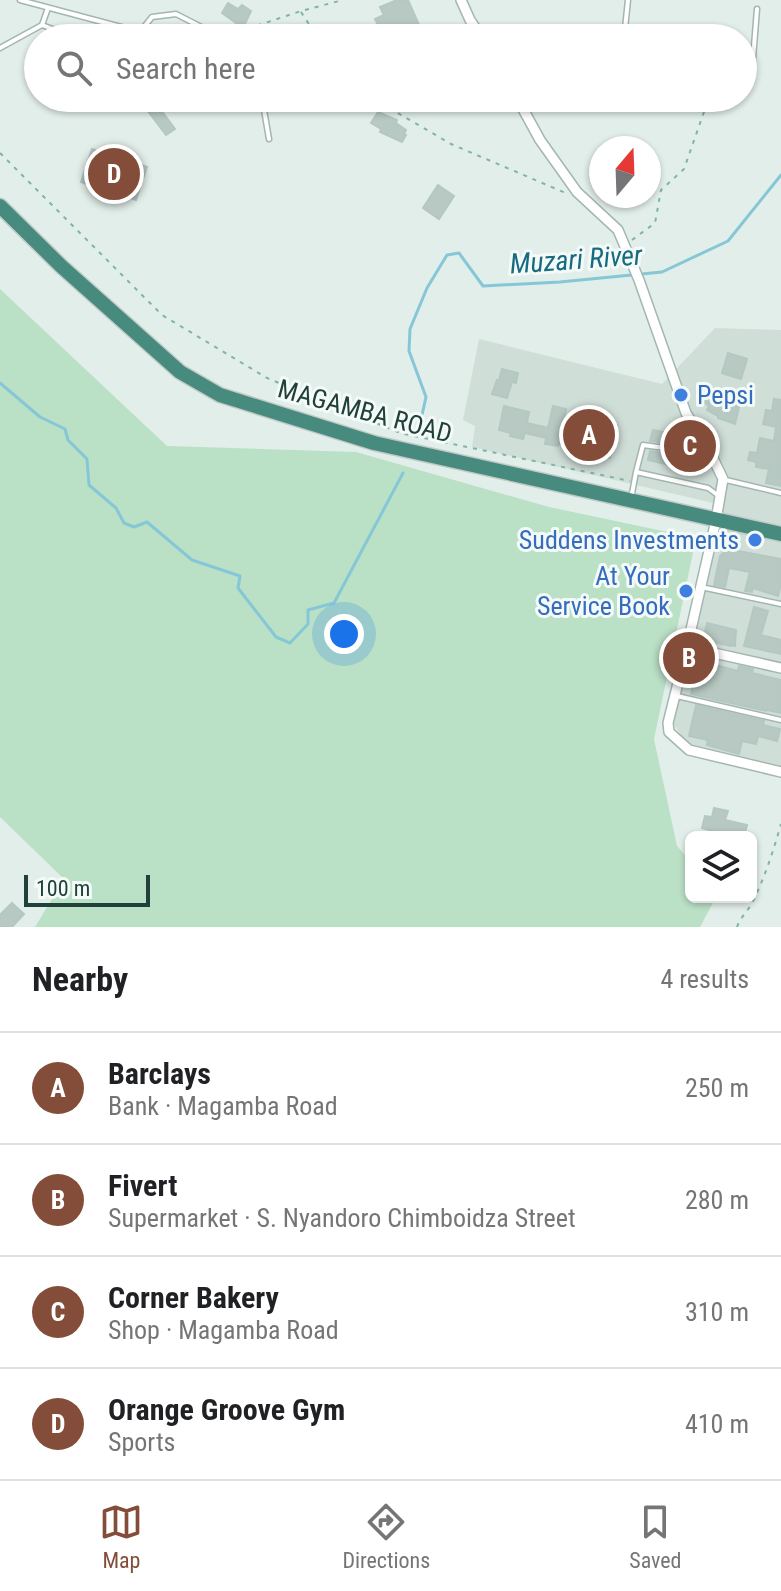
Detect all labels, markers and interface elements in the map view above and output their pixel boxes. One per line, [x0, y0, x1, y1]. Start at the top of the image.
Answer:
search box [24, 24, 757, 112]
icon: search [52, 46, 96, 90]
text: Search here [116, 51, 256, 86]
north arrow [589, 136, 661, 208]
pin: D [88, 144, 140, 204]
water label: Muzari River [509, 238, 644, 281]
street label: MAGAMBA ROAD [275, 373, 455, 449]
place label: Pepsi [697, 380, 754, 410]
marker: Pepsi [672, 386, 690, 404]
pin: A [563, 405, 615, 465]
pin: C [664, 416, 716, 476]
place label: Suddens Investments [519, 525, 739, 555]
marker: Suddens Investments [746, 531, 764, 549]
place label: At Your Service Book [537, 561, 670, 621]
marker: At Your Service Book [677, 582, 695, 600]
your location [324, 614, 364, 654]
pin: B [663, 628, 715, 688]
map controls [685, 831, 757, 903]
button: layers [685, 831, 757, 903]
scale bar [24, 871, 150, 907]
text: 100 m [36, 876, 90, 901]
text: Nearby [32, 959, 128, 999]
text: 4 results [660, 964, 749, 994]
text: Barclays [108, 1056, 211, 1091]
text: A [50, 1073, 66, 1103]
text: 250 m [685, 1073, 749, 1103]
text: Bank · Magamba Road [108, 1091, 338, 1121]
text: Fivert [108, 1168, 177, 1203]
text: B [51, 1185, 65, 1215]
text: 280 m [685, 1185, 749, 1215]
text: Supermarket · S. Nyandoro Chimboidza Street [108, 1203, 576, 1233]
text: Corner Bakery [108, 1280, 279, 1315]
text: C [51, 1297, 65, 1327]
text: 310 m [685, 1297, 749, 1327]
text: Shop · Magamba Road [108, 1315, 339, 1345]
text: Orange Groove Gym [108, 1392, 345, 1427]
text: D [51, 1409, 65, 1439]
text: 410 m [685, 1409, 749, 1439]
text: Sports [108, 1427, 175, 1457]
tab: Map [99, 1500, 143, 1573]
tab: Directions [342, 1500, 430, 1573]
tab: Saved [629, 1500, 682, 1573]

